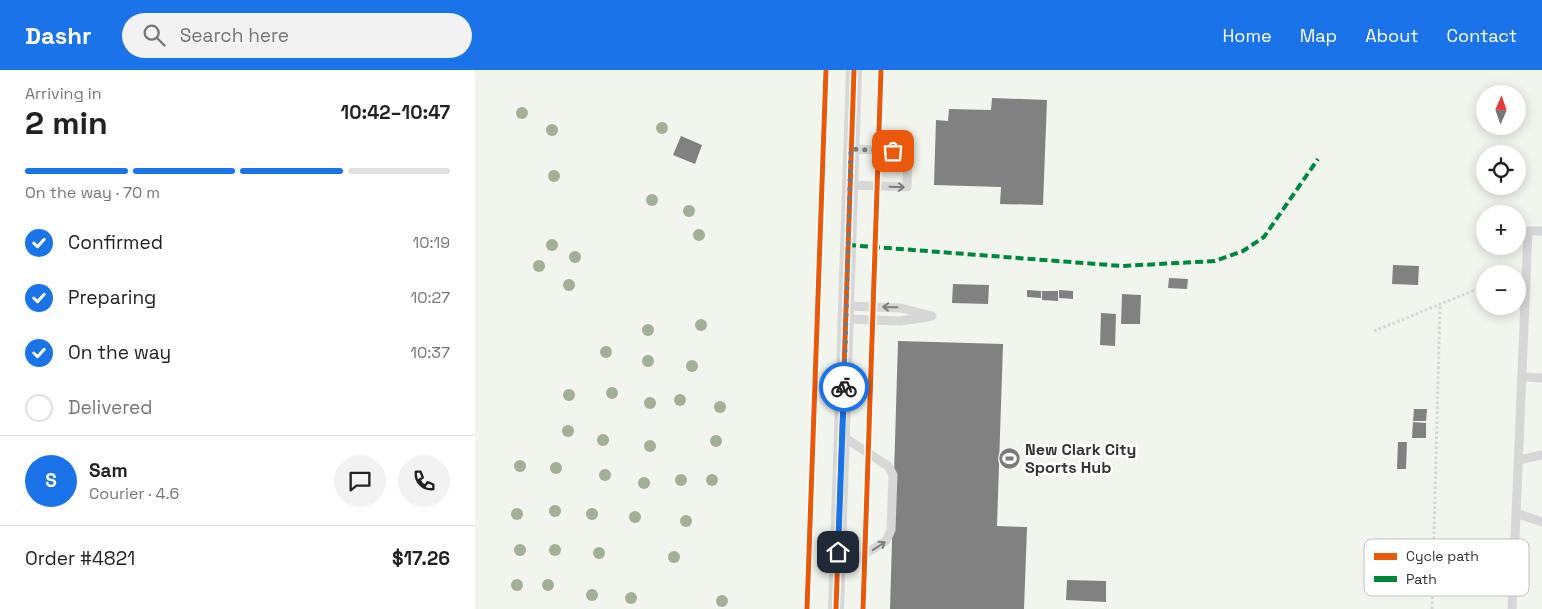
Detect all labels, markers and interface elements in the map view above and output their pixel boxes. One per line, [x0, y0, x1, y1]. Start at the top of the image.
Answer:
search box [122, 13, 472, 58]
text: Dashr [25, 20, 92, 51]
icon: search [140, 21, 168, 49]
text: Search here [180, 23, 289, 48]
text: Home [1223, 24, 1272, 47]
text: Map [1300, 24, 1337, 47]
text: About [1365, 24, 1419, 47]
text: Contact [1447, 24, 1517, 47]
text: Arriving in [25, 83, 102, 104]
north arrow [1476, 85, 1526, 135]
map controls [1476, 85, 1526, 315]
text: 10:42–10:47 [341, 100, 450, 125]
text: 2 min [25, 103, 108, 143]
pin [872, 130, 914, 172]
icon: bag [879, 137, 907, 165]
button: locate [1476, 145, 1526, 195]
text: On the way · 70 m [25, 182, 160, 203]
one-way arrow [888, 182, 904, 192]
button: + [1476, 205, 1526, 255]
icon: check [25, 229, 53, 257]
text: Confirmed [68, 230, 163, 255]
text: 10:19 [413, 232, 450, 253]
button: − [1476, 265, 1526, 315]
icon: check [25, 284, 53, 312]
text: Preparing [68, 285, 156, 310]
text: 10:27 [410, 287, 450, 308]
one-way arrow [882, 303, 898, 312]
icon: check [25, 339, 53, 367]
text: On the way [68, 340, 171, 365]
text: 10:37 [410, 342, 450, 363]
courier [819, 362, 869, 412]
icon: bike [830, 373, 858, 401]
text: Delivered [68, 395, 153, 420]
place label: New Clark City Sports Hub [1025, 439, 1136, 478]
sports icon: New Clark City Sports Hub [997, 446, 1021, 470]
button: chat [334, 455, 386, 507]
button: phone [398, 455, 450, 507]
text: Sam [89, 458, 128, 483]
text: S [45, 468, 57, 493]
text: Courier · 4.6 [89, 483, 179, 504]
pin [817, 531, 859, 573]
icon: home [824, 538, 852, 566]
legend [1364, 539, 1529, 596]
one-way arrow [872, 541, 886, 551]
text: Order #4821 [25, 546, 135, 571]
text: $17.26 [392, 546, 450, 571]
text: Cycle path [1406, 547, 1479, 565]
text: Path [1406, 570, 1437, 588]

